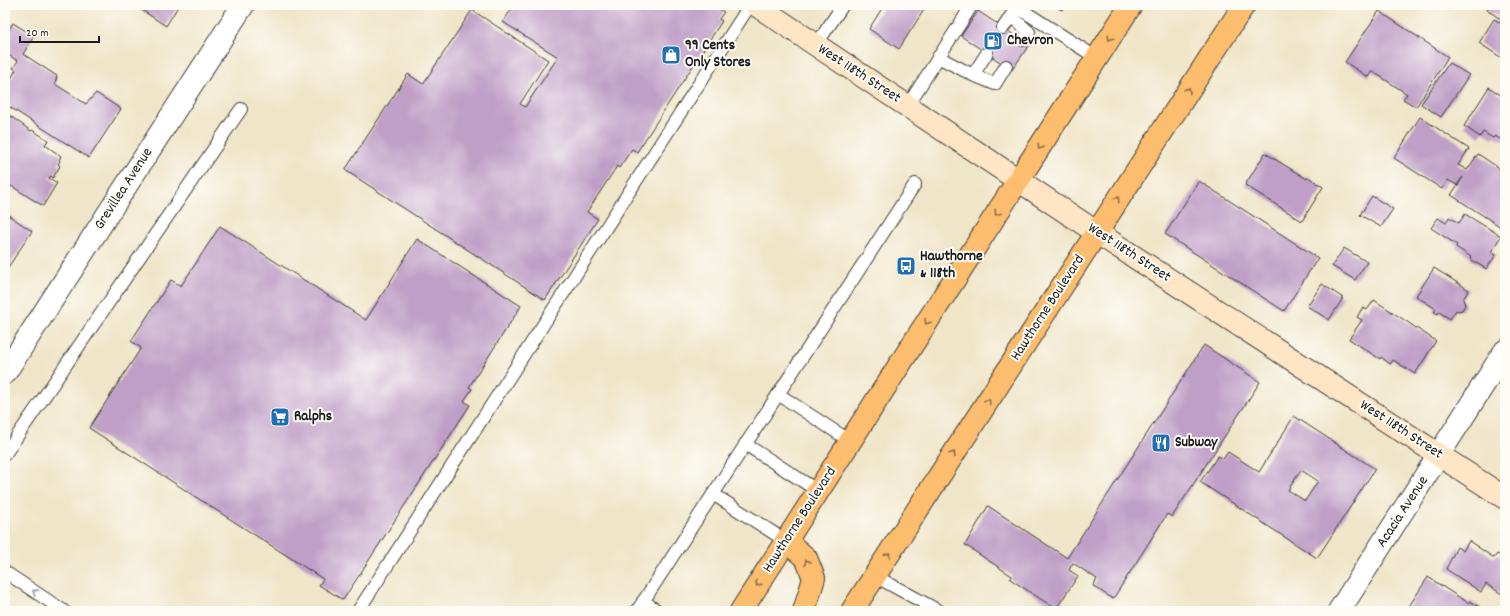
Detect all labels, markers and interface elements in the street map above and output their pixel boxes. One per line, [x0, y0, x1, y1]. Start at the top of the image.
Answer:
scale bar [20, 18, 99, 44]
text: 20 m [26, 25, 49, 42]
fuel station icon: Chevron [982, 30, 1004, 52]
place label: Chevron [1007, 30, 1053, 52]
one-way arrow [1107, 34, 1115, 41]
place label: 99 Cents Only Stores [685, 35, 751, 74]
street label: West 118th Street [813, 39, 905, 109]
shop icon: 99 Cents Only Stores [660, 44, 682, 66]
one-way arrow [1183, 87, 1191, 94]
street label: Grevillea Avenue [89, 143, 159, 234]
one-way arrow [1037, 143, 1044, 150]
one-way arrow [1113, 196, 1120, 203]
one-way arrow [995, 209, 1002, 216]
street label: West 118th Street [1083, 218, 1175, 288]
place label: Hawthorne & 118th [920, 246, 983, 285]
street label: Hawthorne Boulevard [1005, 251, 1091, 365]
bus stop icon: Hawthorne & 118th [895, 255, 917, 277]
one-way arrow [924, 318, 932, 325]
street label: West 118th Street [1355, 395, 1447, 465]
one-way arrow [983, 398, 990, 405]
supermarket icon: Ralphs [269, 406, 291, 428]
place label: Ralphs [294, 406, 332, 428]
restaurant icon: Subway [1150, 432, 1172, 454]
place label: Subway [1175, 432, 1218, 454]
one-way arrow [948, 451, 956, 458]
street label: Hawthorne Boulevard [757, 463, 843, 577]
street label: Acacia Avenue [1372, 471, 1435, 552]
one-way arrow [883, 552, 891, 559]
one-way arrow [804, 559, 811, 566]
one-way arrow [755, 580, 763, 587]
one-way arrow [32, 589, 39, 596]

